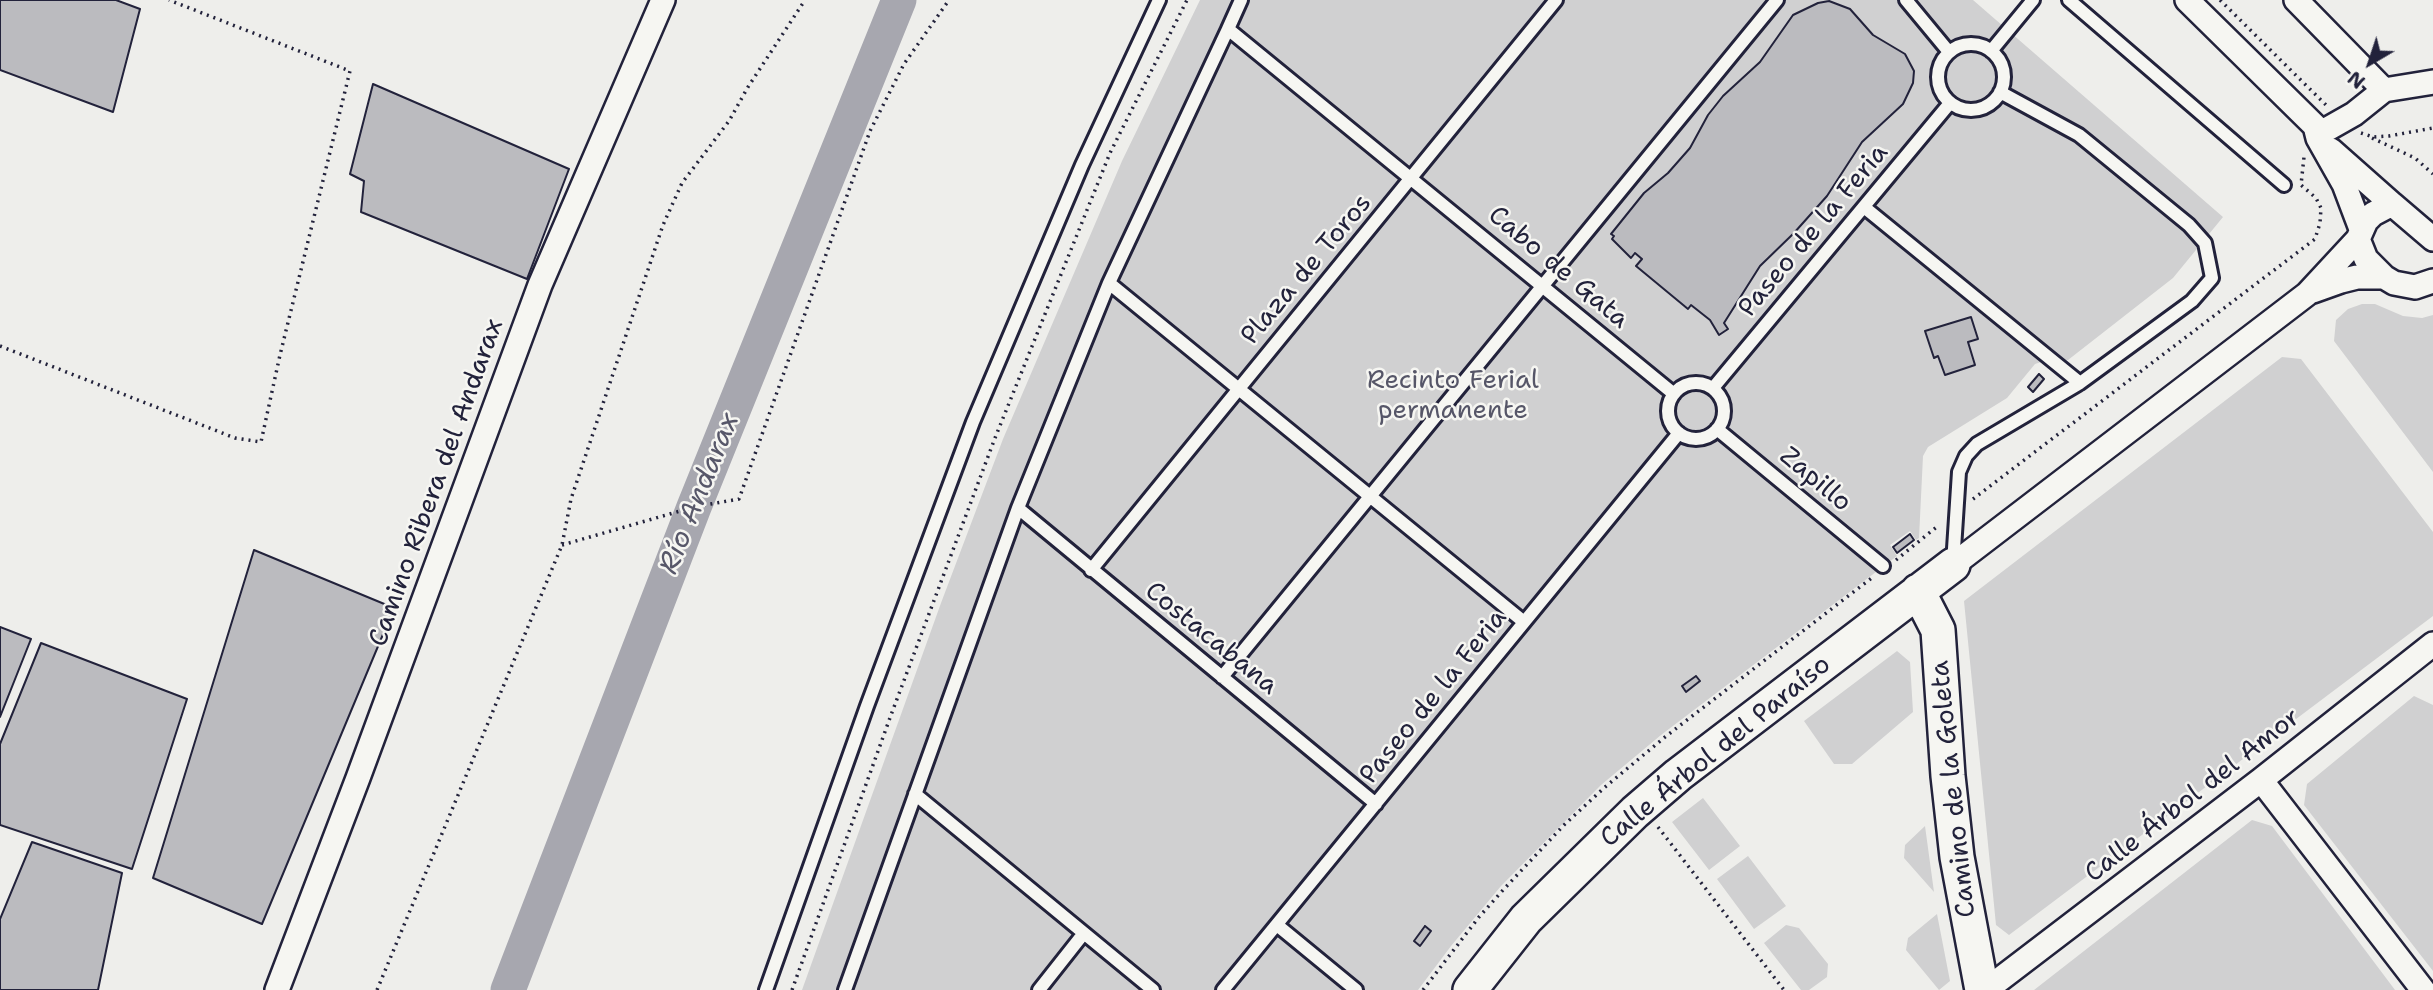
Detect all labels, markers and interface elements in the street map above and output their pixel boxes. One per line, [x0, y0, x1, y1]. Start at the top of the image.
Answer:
north arrow [2335, 28, 2405, 98]
text: N [2343, 65, 2370, 94]
street label: Paseo de la Feria [1733, 138, 1895, 324]
street label: Plaza de Toros [1235, 189, 1379, 351]
street label: Cabo de Gata [1481, 200, 1635, 336]
street label: Camino Ribera del Andarax [363, 315, 511, 651]
park label: Recinto Ferial permanente [1367, 365, 1539, 426]
water label: Río Andarax [653, 409, 747, 579]
street label: Zapillo [1773, 441, 1857, 519]
street label: Costacabana [1138, 576, 1284, 702]
street label: Paseo de la Feria [1354, 603, 1514, 791]
street label: Calle Árbol del Paraíso [1595, 650, 1837, 854]
street label: Camino de la Goleta [1925, 659, 1983, 919]
street label: Calle Árbol del Amor [2079, 702, 2307, 890]

